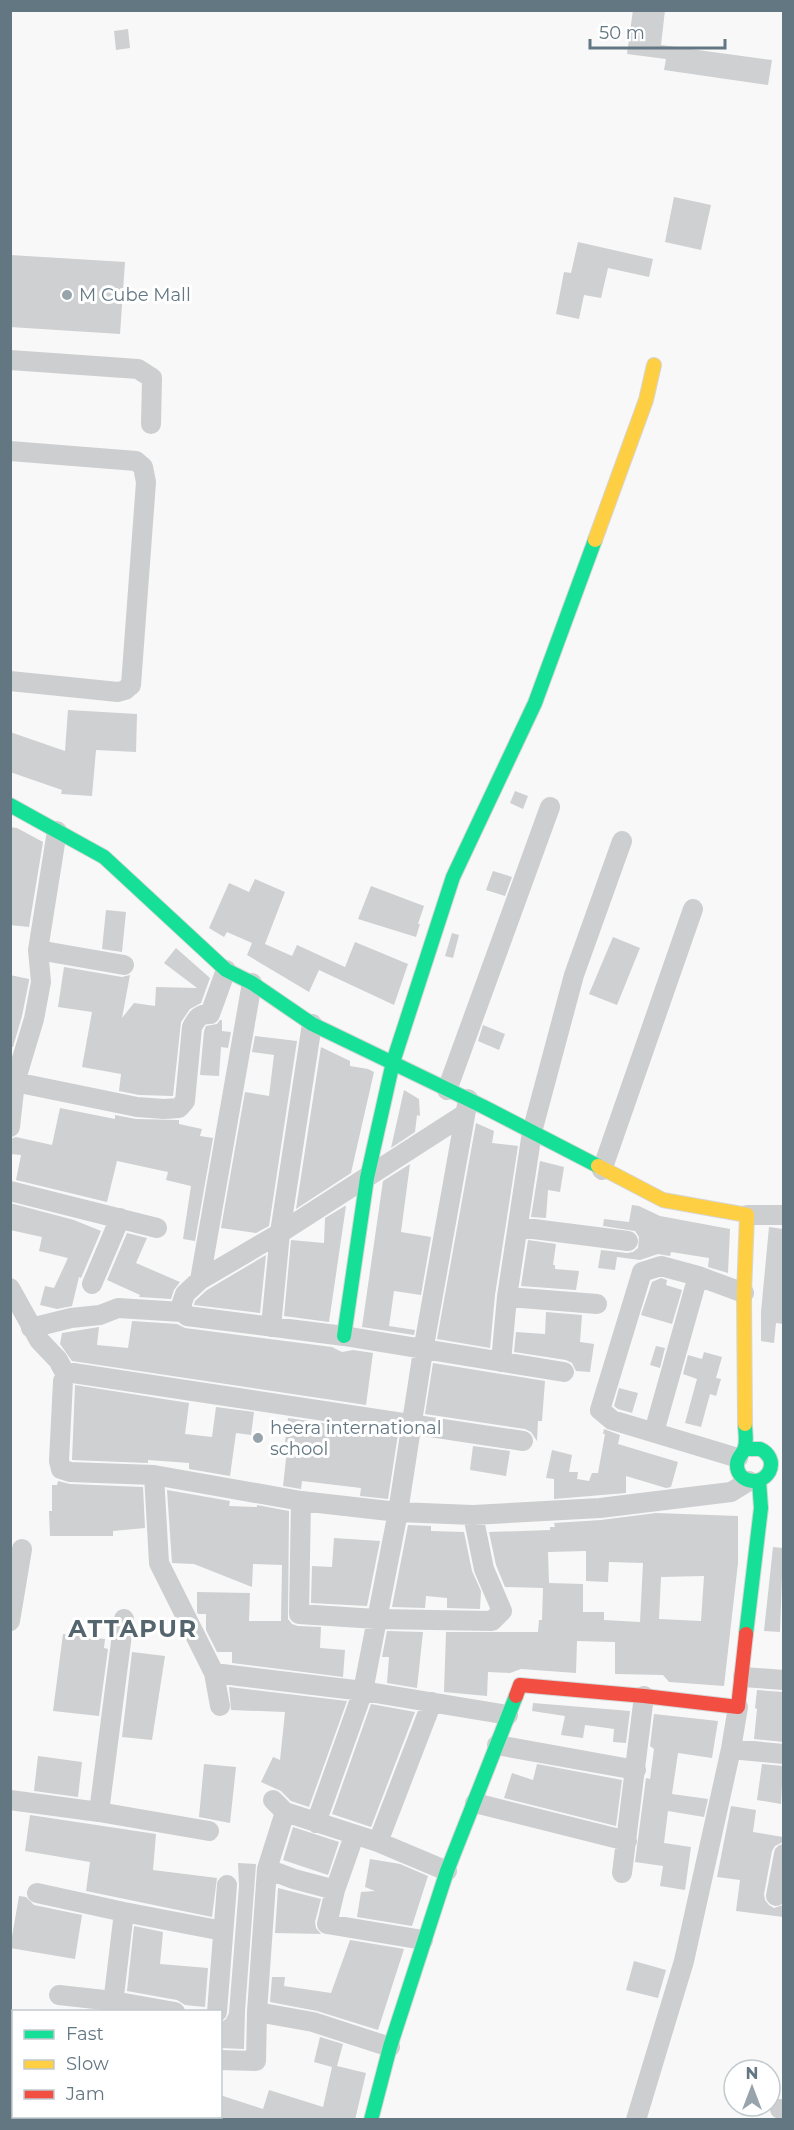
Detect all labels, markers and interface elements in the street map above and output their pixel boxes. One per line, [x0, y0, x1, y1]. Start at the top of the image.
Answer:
scale bar [590, 12, 725, 50]
text: 50 m [599, 22, 645, 44]
place label: M Cube Mall [79, 284, 191, 306]
marker: M Cube Mall [60, 288, 74, 302]
place label: heera international school [270, 1417, 442, 1460]
marker: heera international school [251, 1431, 265, 1445]
district label: ATTAPUR [67, 1614, 198, 1643]
legend [12, 2010, 222, 2118]
text: Fast [66, 2023, 104, 2045]
text: Slow [66, 2053, 109, 2075]
north arrow [722, 2058, 782, 2118]
text: N [746, 2064, 758, 2083]
text: Jam [65, 2083, 105, 2105]

